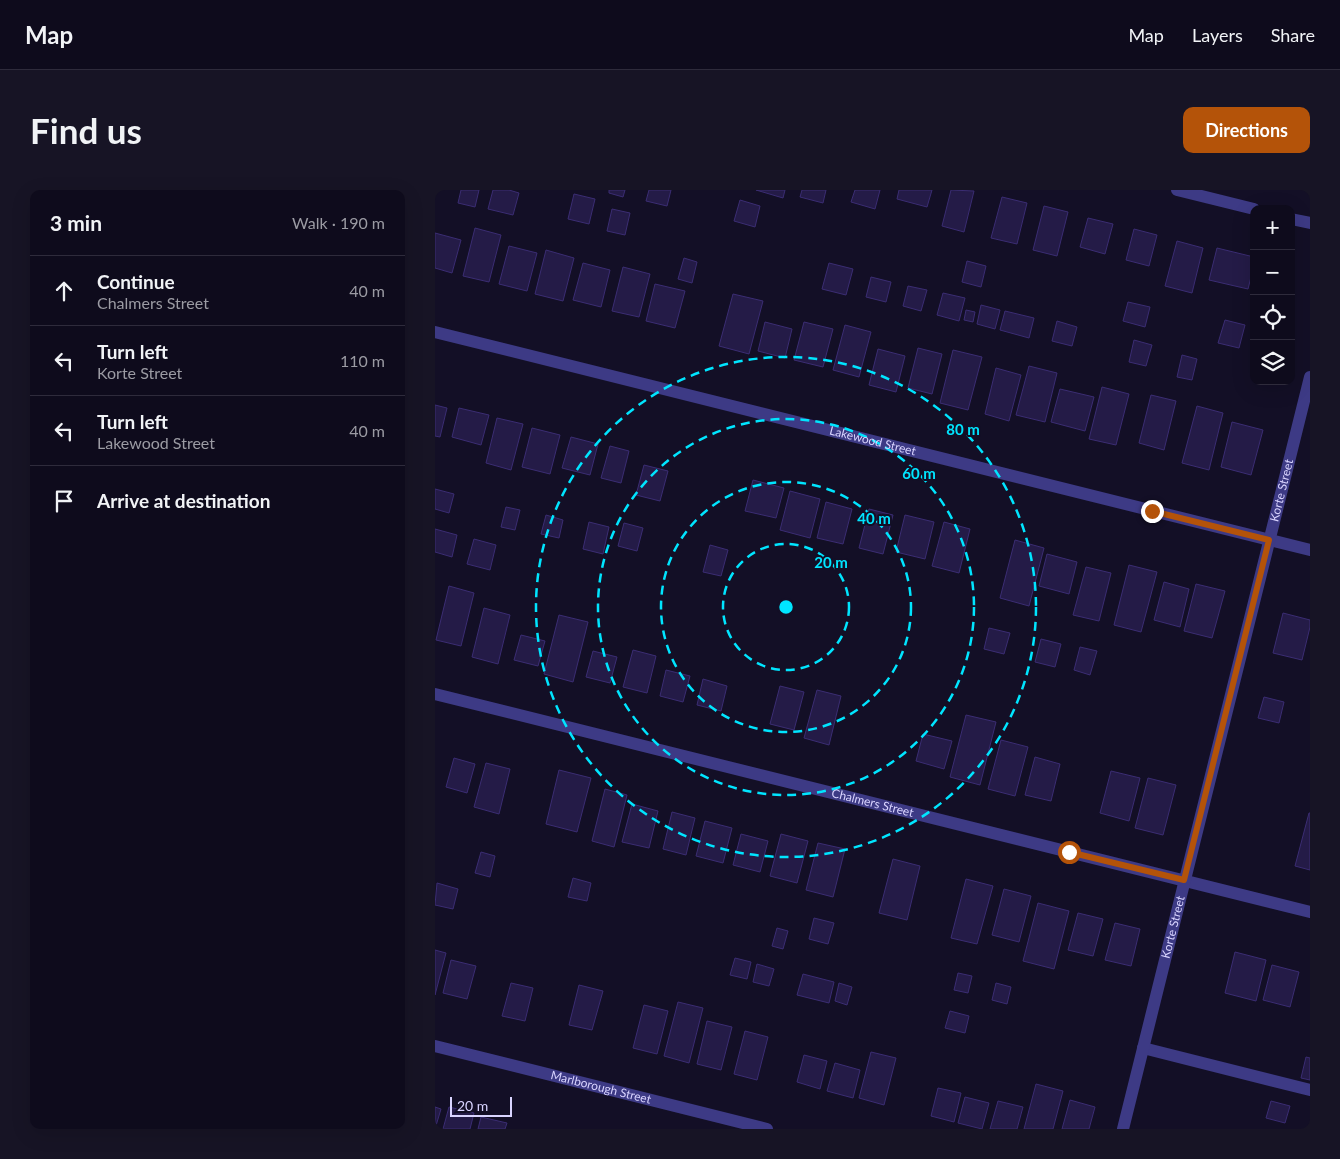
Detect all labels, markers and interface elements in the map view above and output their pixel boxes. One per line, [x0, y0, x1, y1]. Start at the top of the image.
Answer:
text: Map [25, 20, 73, 49]
text: Map [1128, 24, 1164, 46]
text: Layers [1192, 24, 1243, 46]
text: Share [1271, 24, 1315, 46]
button: Directions [1183, 107, 1310, 153]
text: Find us [30, 109, 142, 151]
map controls [1250, 205, 1295, 385]
button: + [1250, 205, 1295, 250]
text: 3 min [50, 210, 102, 235]
text: Walk · 190 m [292, 213, 385, 232]
button: − [1250, 250, 1295, 295]
text: Continue [97, 270, 175, 293]
icon: ahead [50, 277, 78, 305]
text: 40 m [349, 281, 385, 300]
text: Chalmers Street [97, 293, 209, 312]
button: locate [1250, 295, 1295, 340]
text: Turn left [97, 340, 168, 363]
button: layers [1250, 340, 1295, 385]
icon: left [50, 347, 78, 375]
text: 110 m [340, 351, 385, 370]
text: Korte Street [97, 363, 182, 382]
text: Turn left [97, 410, 168, 433]
icon: left [50, 417, 78, 445]
text: 80 m [946, 420, 980, 438]
text: 40 m [349, 421, 385, 440]
street label: Lakewood Street [828, 423, 918, 459]
text: Lakewood Street [97, 433, 215, 452]
street label: Korte Street [1266, 457, 1296, 523]
text: 60 m [902, 464, 936, 482]
icon: arrive [50, 487, 78, 515]
text: Arrive at destination [97, 489, 270, 512]
route end [1141, 500, 1164, 523]
text: 40 m [857, 509, 891, 527]
text: 20 m [814, 553, 848, 571]
centre of rings [777, 598, 795, 616]
street label: Chalmers Street [830, 785, 916, 820]
route start [1058, 841, 1081, 864]
street label: Korte Street [1158, 893, 1188, 960]
street label: Marlborough Street [549, 1067, 653, 1107]
scale bar [450, 1094, 513, 1117]
text: 20 m [457, 1097, 488, 1114]

